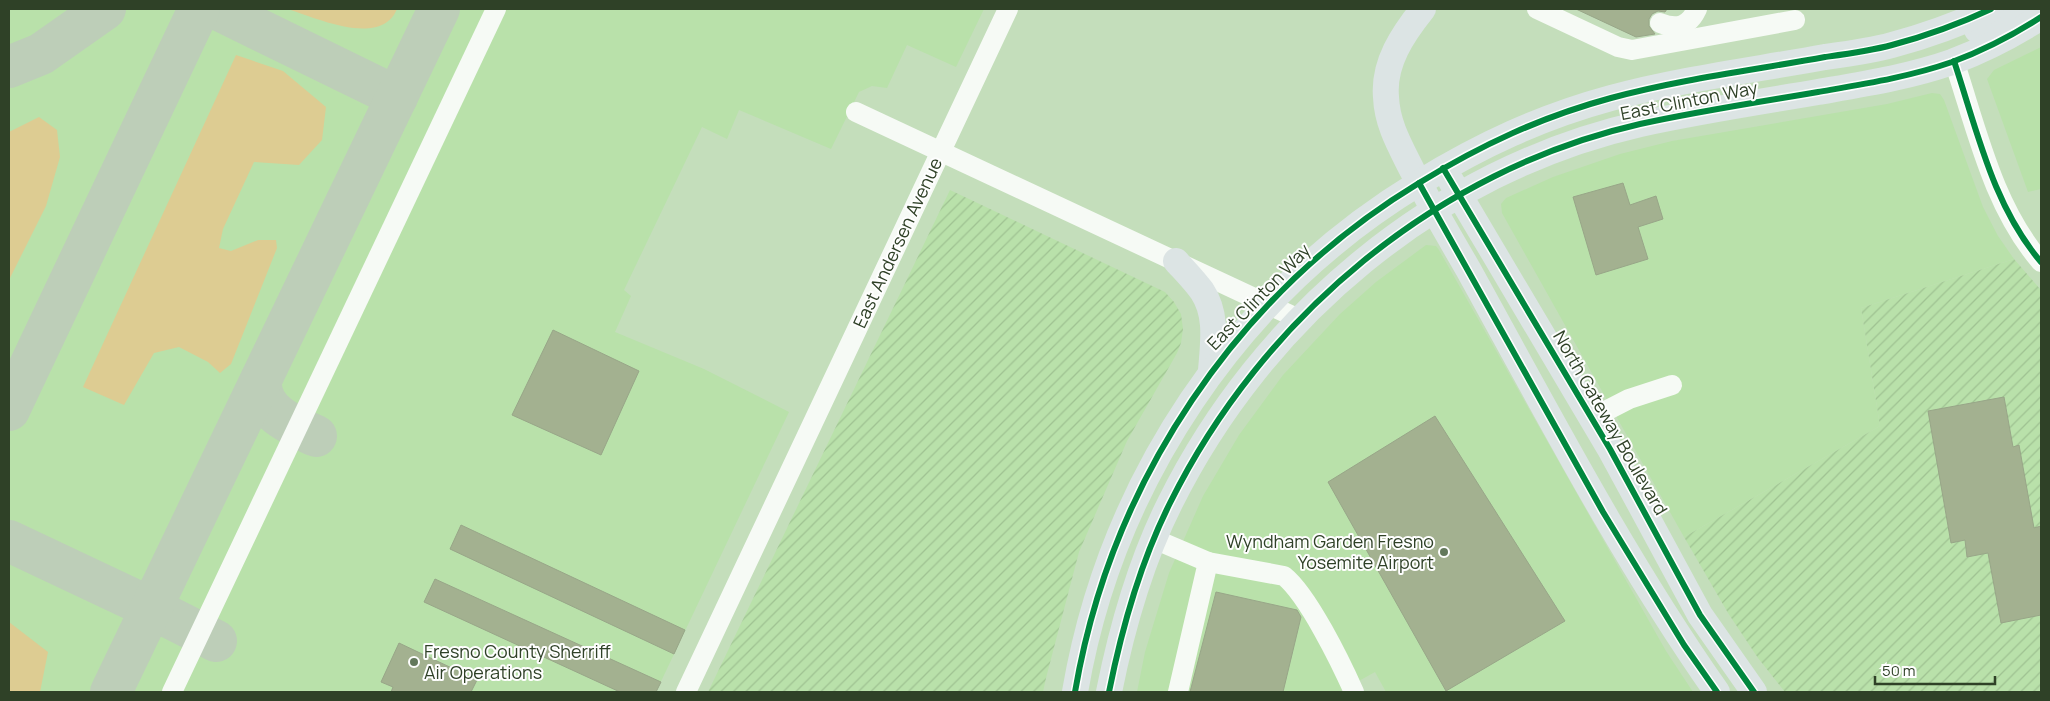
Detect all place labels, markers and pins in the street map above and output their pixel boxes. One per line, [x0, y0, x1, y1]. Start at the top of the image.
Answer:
place label: Wyndham Garden Fresno Yosemite Airport [1226, 529, 1434, 574]
marker: Wyndham Garden Fresno Yosemite Airport [1438, 546, 1450, 558]
place label: Fresno County Sherriff Air Operations [424, 639, 611, 684]
marker: Fresno County Sherriff Air Operations [408, 656, 420, 668]

